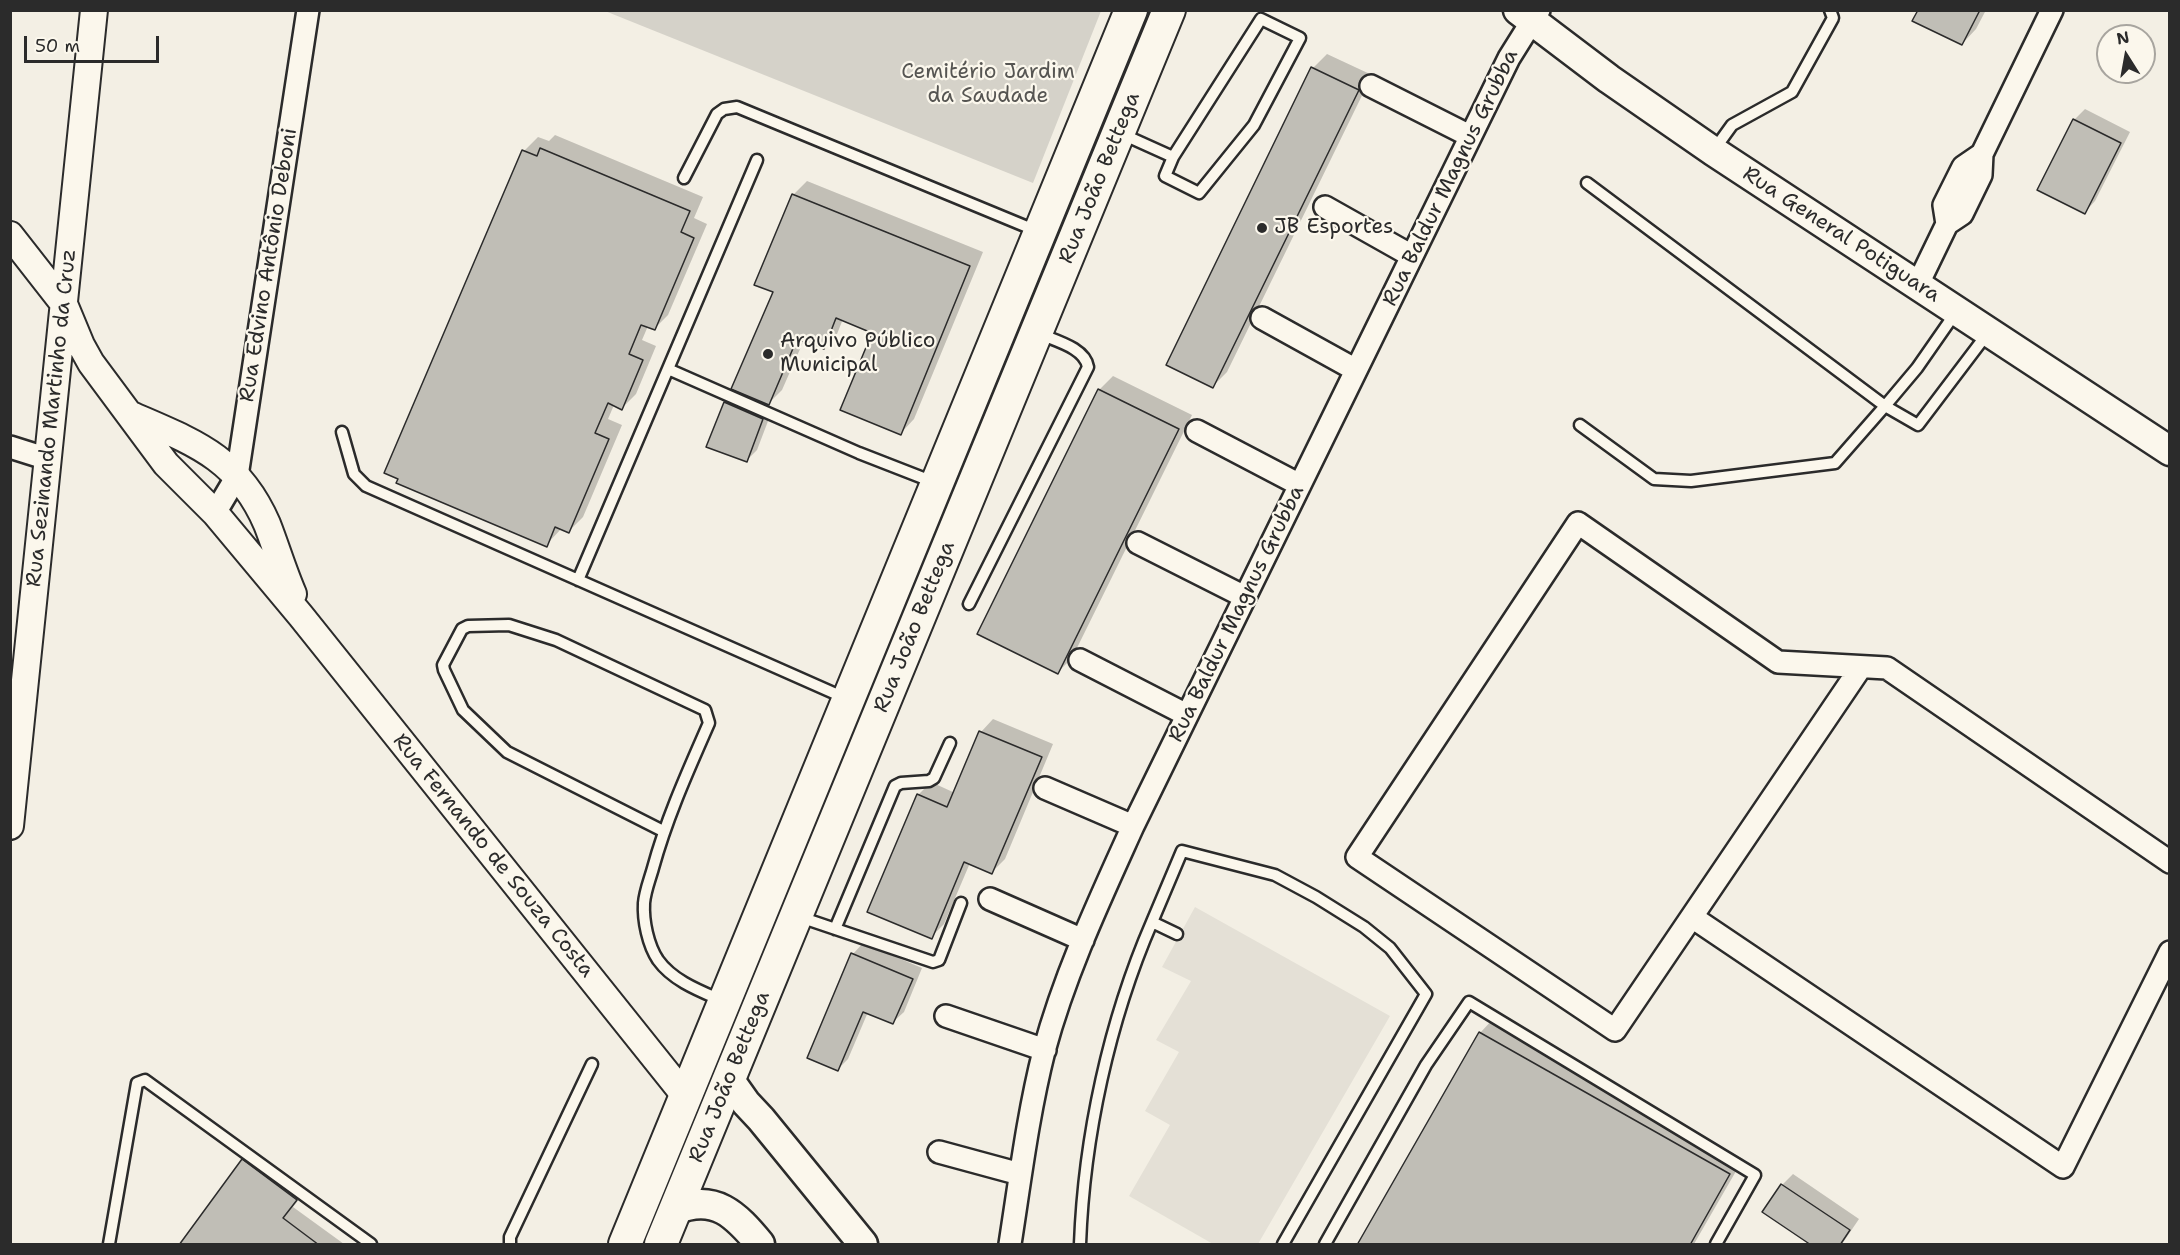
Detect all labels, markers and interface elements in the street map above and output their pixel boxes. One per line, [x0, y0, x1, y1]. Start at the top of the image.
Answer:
scale bar [27, 24, 162, 62]
north arrow [2096, 24, 2156, 84]
text: N [2115, 26, 2131, 49]
text: 50 m [35, 34, 80, 58]
street label: Rua Baldur Magnus Grubba [1378, 46, 1524, 310]
park label: Cemitério Jardim da Saudade [901, 60, 1075, 110]
street label: Rua João Bettega [1054, 89, 1146, 267]
street label: Rua Edvino Antônio Deboni [235, 126, 303, 404]
street label: Rua General Potiguara [1738, 162, 1944, 308]
place label: JB Esportes [1274, 215, 1393, 241]
marker: JB Esportes [1255, 221, 1269, 235]
street label: Rua Sezinando Martinho da Cruz [22, 248, 82, 588]
place label: Arquivo Público Municipal [780, 329, 936, 379]
marker: Arquivo Público Municipal [761, 347, 775, 361]
street label: Rua Baldur Magnus Grubba [1164, 482, 1310, 746]
street label: Rua João Bettega [869, 538, 961, 716]
street label: Rua Fernando de Souza Costa [387, 729, 599, 983]
street label: Rua João Bettega [684, 988, 776, 1166]

